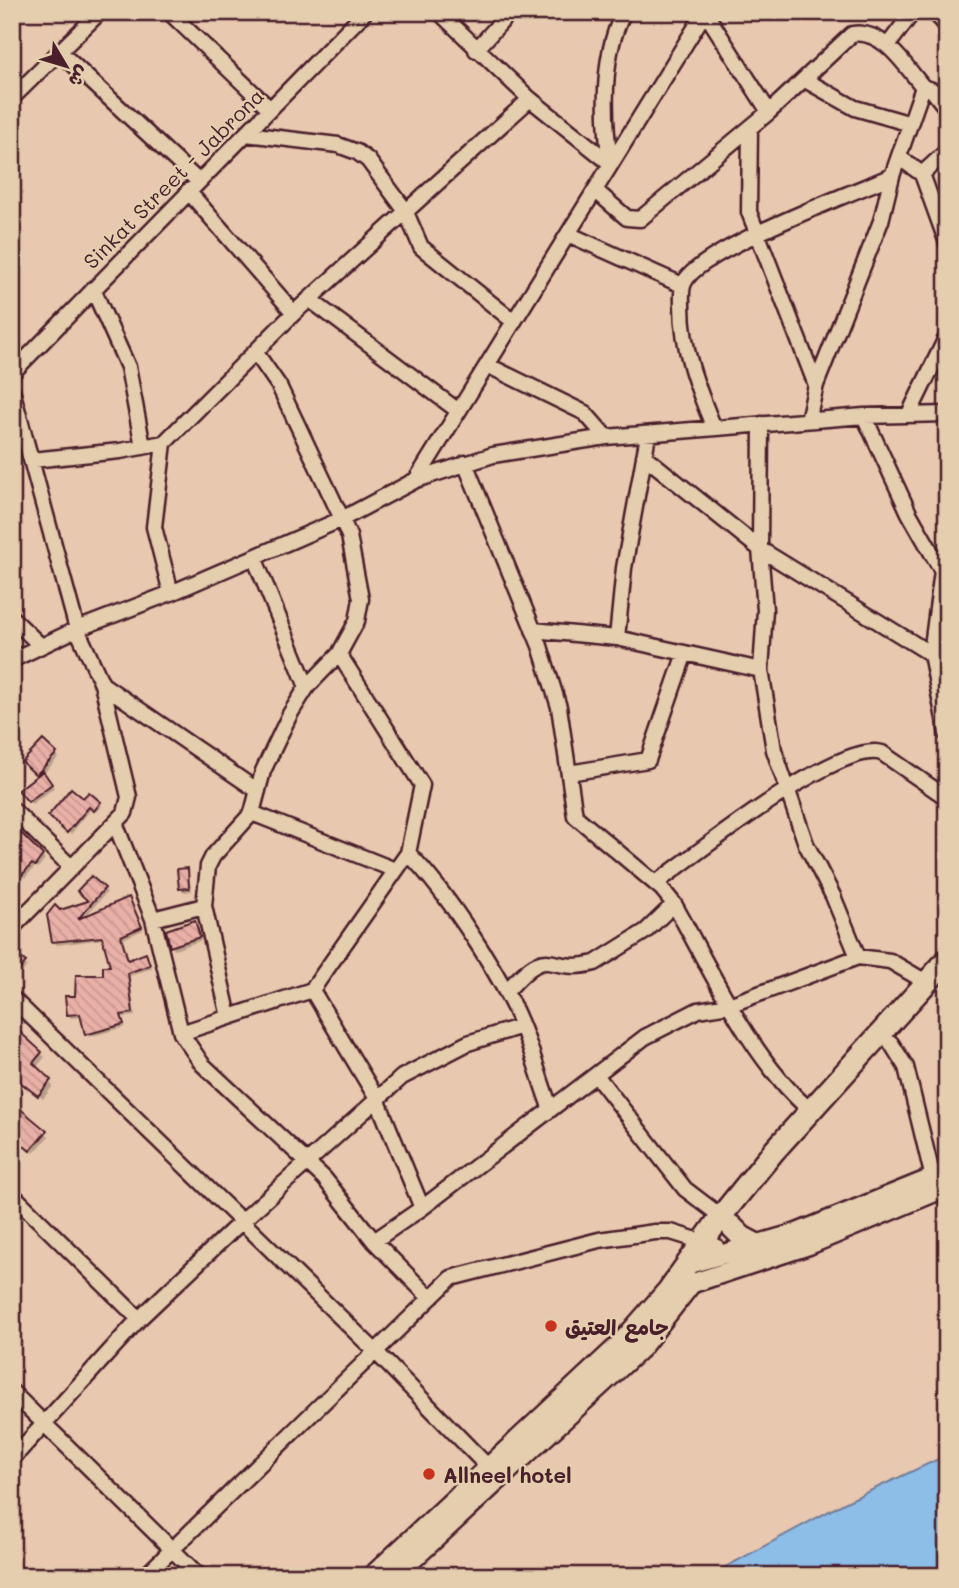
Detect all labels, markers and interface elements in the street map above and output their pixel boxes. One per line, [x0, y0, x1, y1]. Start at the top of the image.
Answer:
north arrow [32, 32, 102, 102]
text: ش [63, 61, 96, 93]
street label: Sinkat Street - Jabrona [77, 82, 269, 274]
place label: جامع العتيق [565, 1313, 669, 1343]
marker: جامع العتيق [543, 1318, 559, 1334]
place label: Allneel hotel [443, 1461, 572, 1488]
marker: Allneel hotel [421, 1466, 437, 1482]

